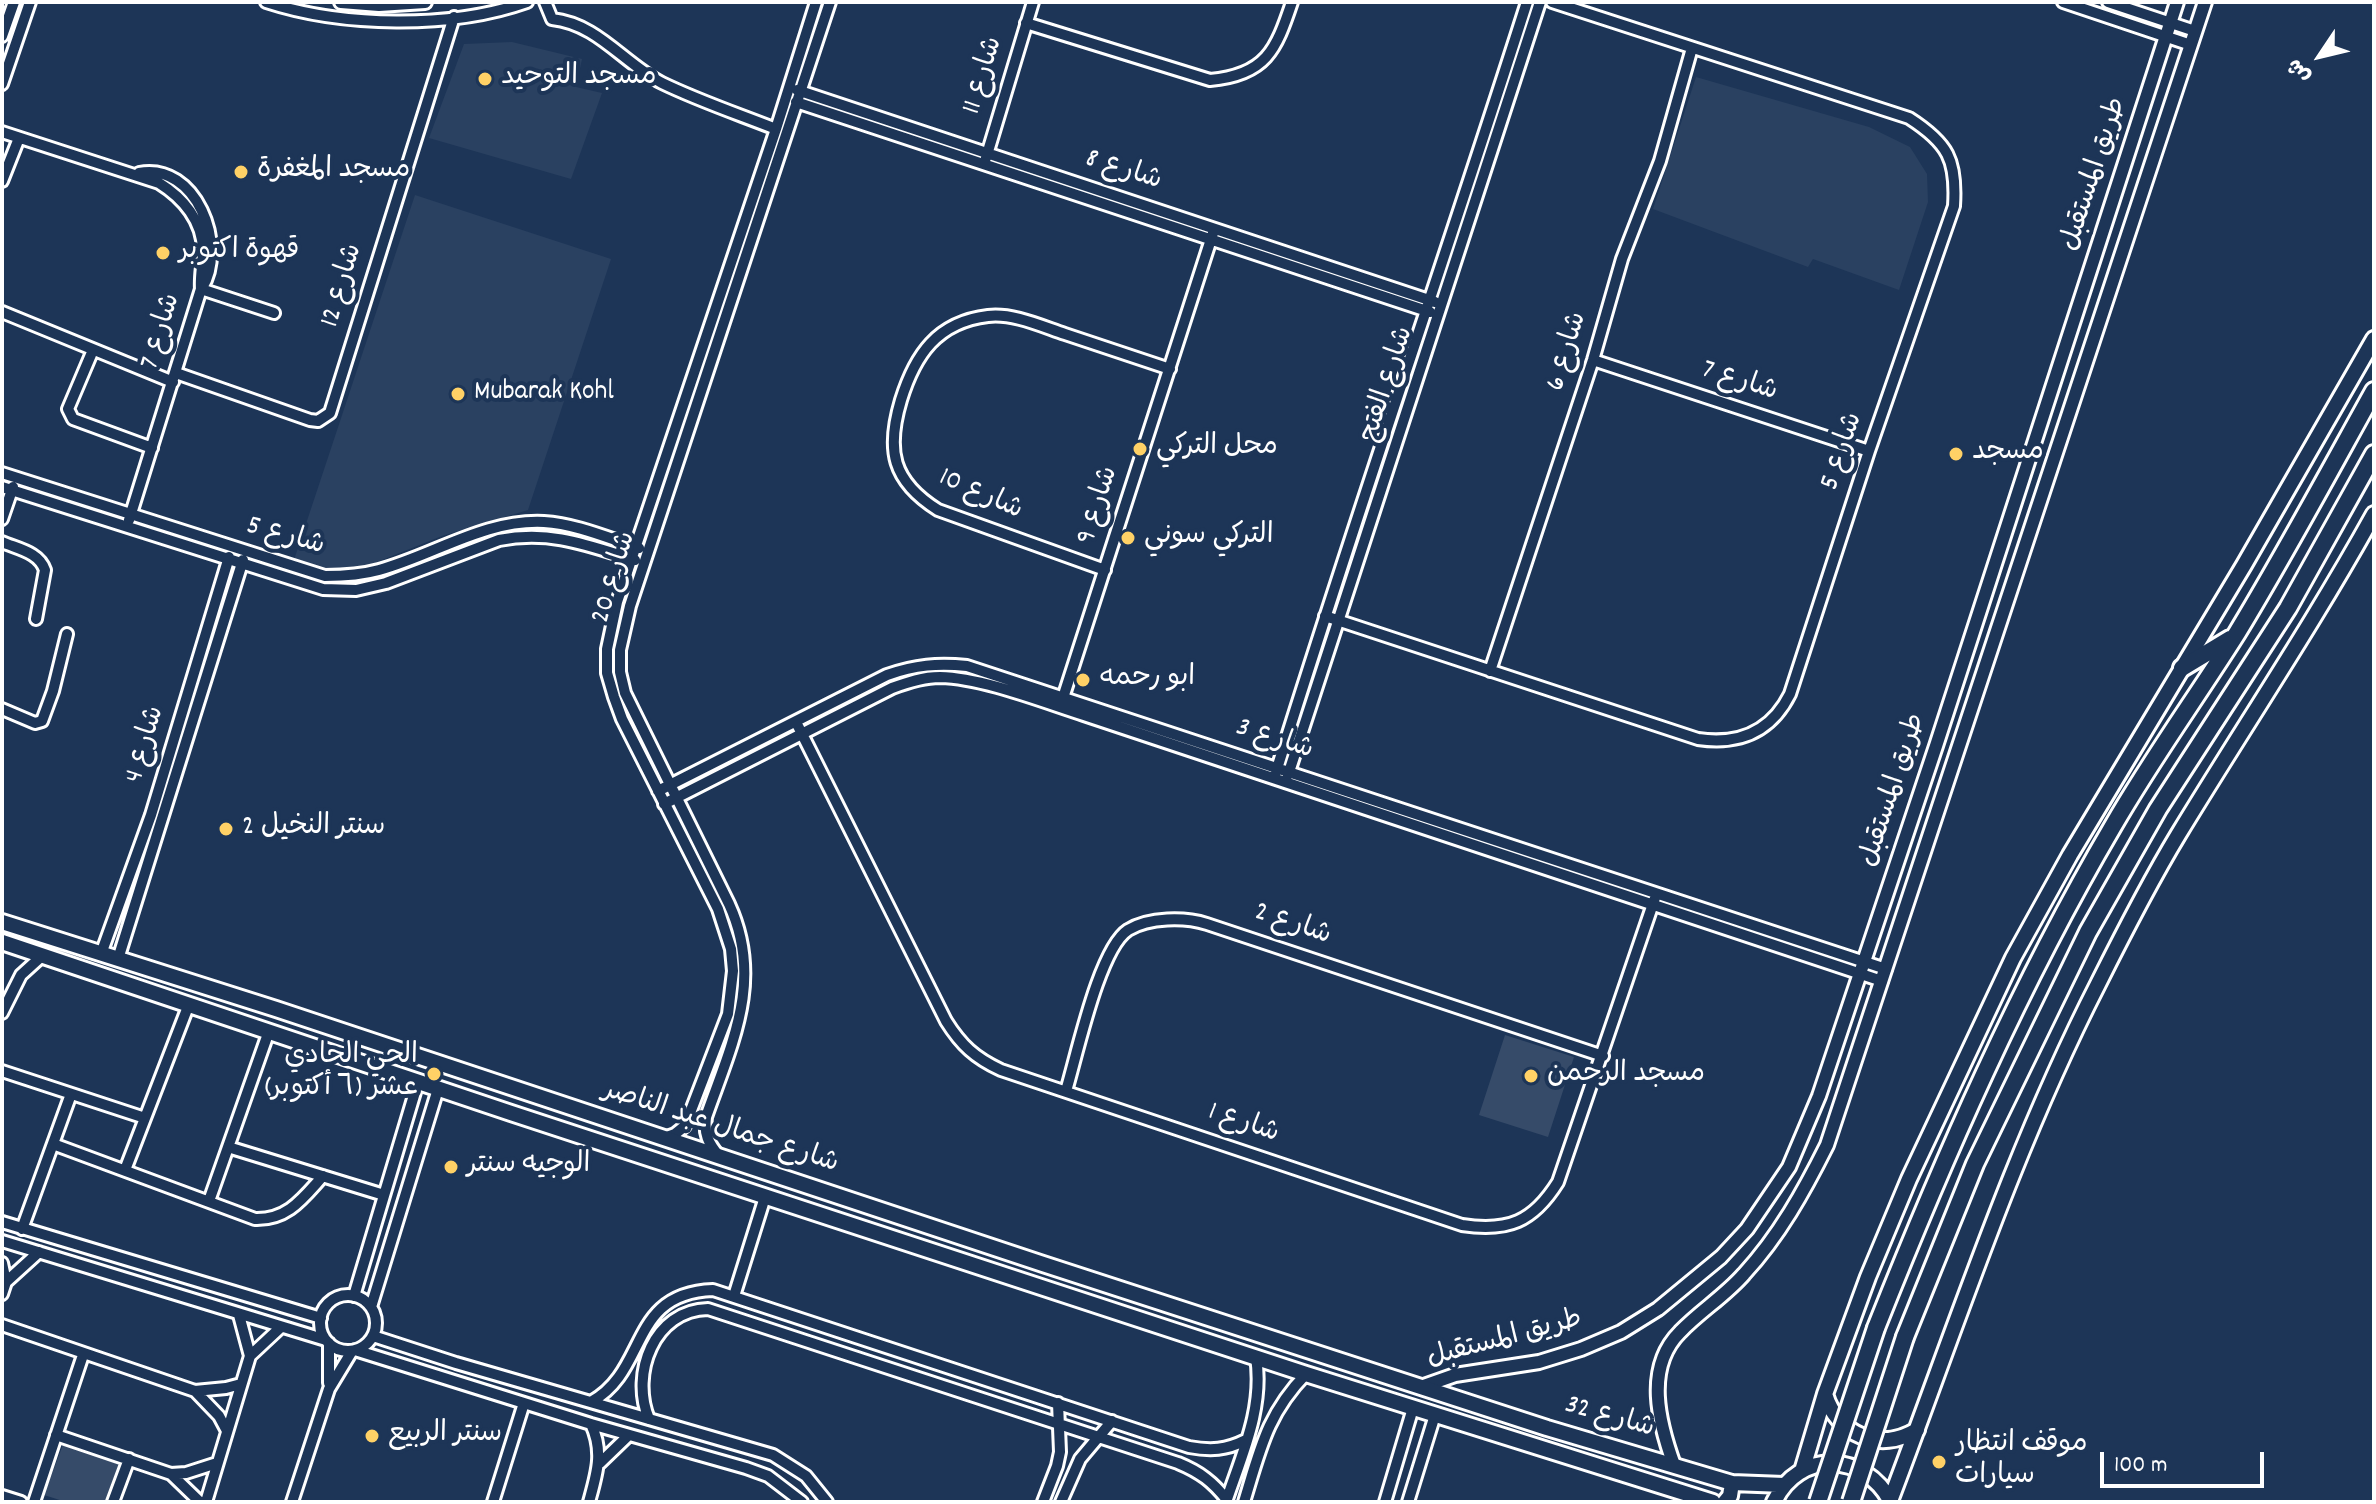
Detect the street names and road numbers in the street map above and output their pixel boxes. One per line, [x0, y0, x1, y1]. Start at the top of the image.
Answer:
street label: شارع 11 [957, 33, 1013, 119]
street label: طريق المستقبل [2055, 94, 2137, 256]
street label: شارع 8 [1081, 144, 1165, 200]
street label: شارع 12 [315, 240, 373, 332]
street label: شارع 7 [136, 290, 190, 374]
street label: شارع 6 [1541, 308, 1597, 396]
street label: شارع الفتح [1355, 323, 1423, 447]
street label: شارع 7 [1697, 355, 1781, 411]
street label: شارع 5 [1815, 409, 1873, 495]
street label: شارع 10 [933, 463, 1027, 529]
street label: شارع 9 [1072, 463, 1128, 549]
street label: شارع 5 [242, 511, 328, 565]
street label: شارع 20 [586, 528, 646, 628]
street label: شارع 4 [119, 702, 175, 788]
street label: طريق المستقبل [1854, 710, 1936, 872]
street label: شارع 3 [1231, 713, 1317, 769]
street label: شارع 2 [1249, 897, 1335, 955]
street label: شارع جمال عبد الناصر [598, 1075, 842, 1183]
street label: شارع 1 [1203, 1097, 1283, 1153]
street label: طريق المستقبل [1424, 1304, 1586, 1378]
street label: شارع 32 [1560, 1390, 1658, 1448]

